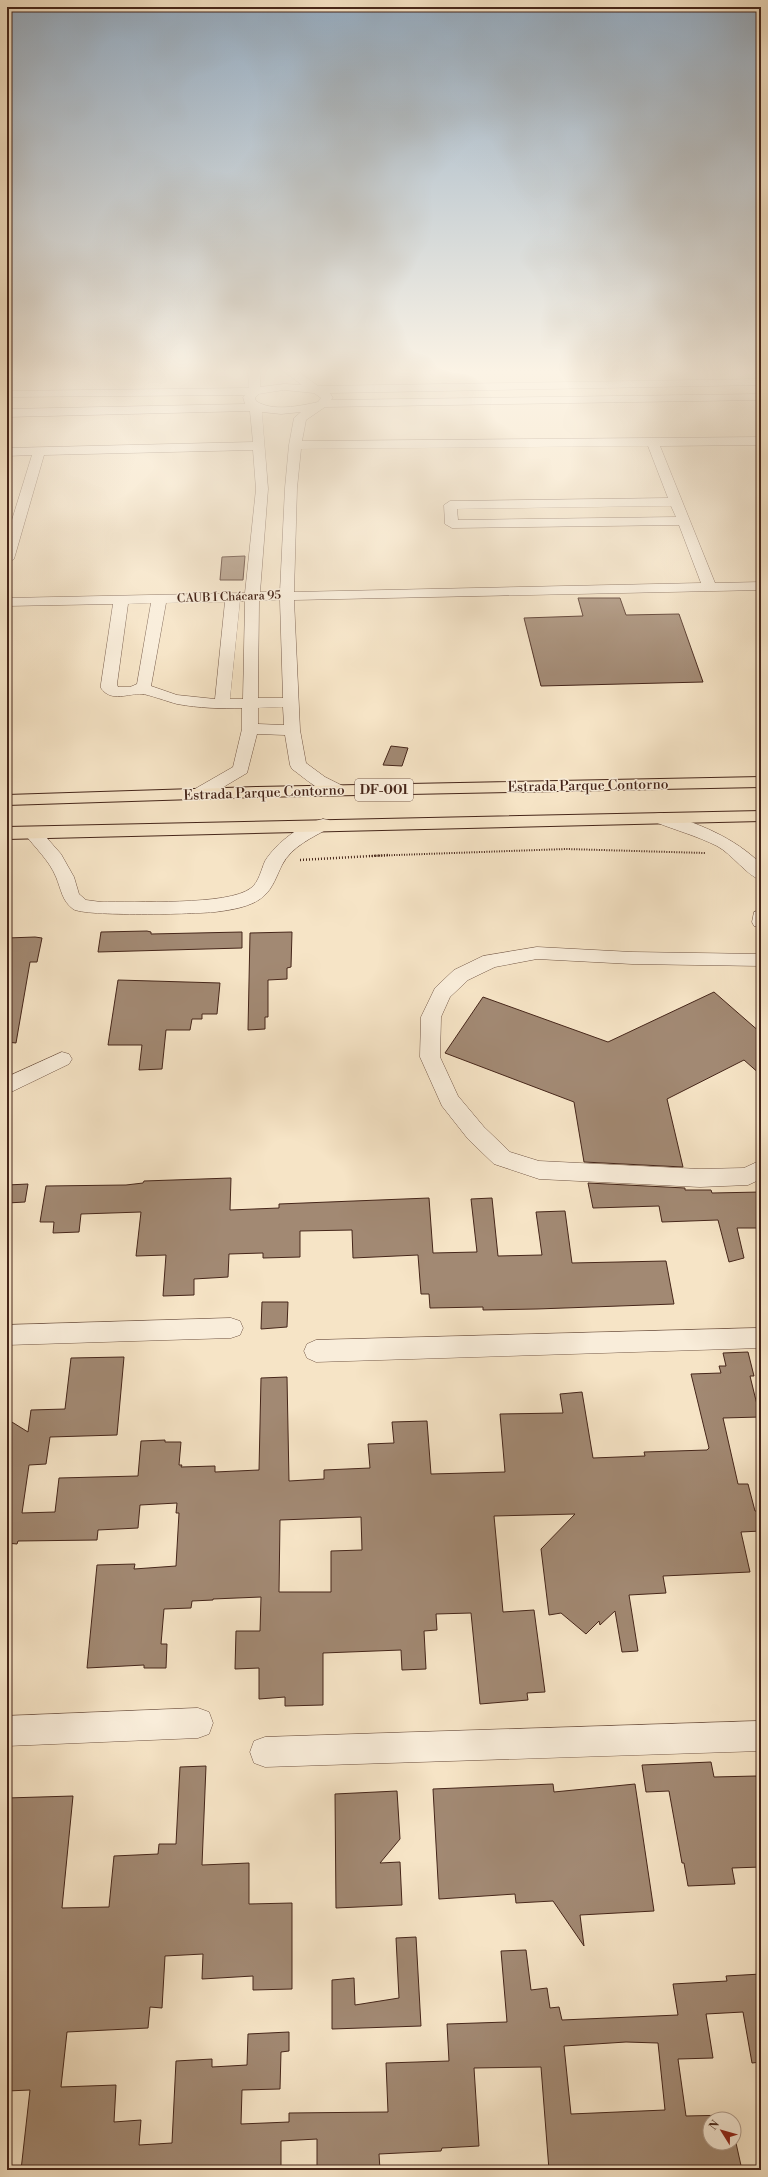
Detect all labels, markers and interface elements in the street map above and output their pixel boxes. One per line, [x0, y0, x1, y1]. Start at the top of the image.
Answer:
street label: CAUB I Chácara 95 [177, 588, 282, 606]
street label: Estrada Parque Contorno [507, 776, 669, 796]
road number: DF-001 [355, 779, 413, 801]
street label: Estrada Parque Contorno [183, 781, 345, 805]
north arrow [702, 2111, 742, 2151]
text: N [707, 2118, 723, 2133]

